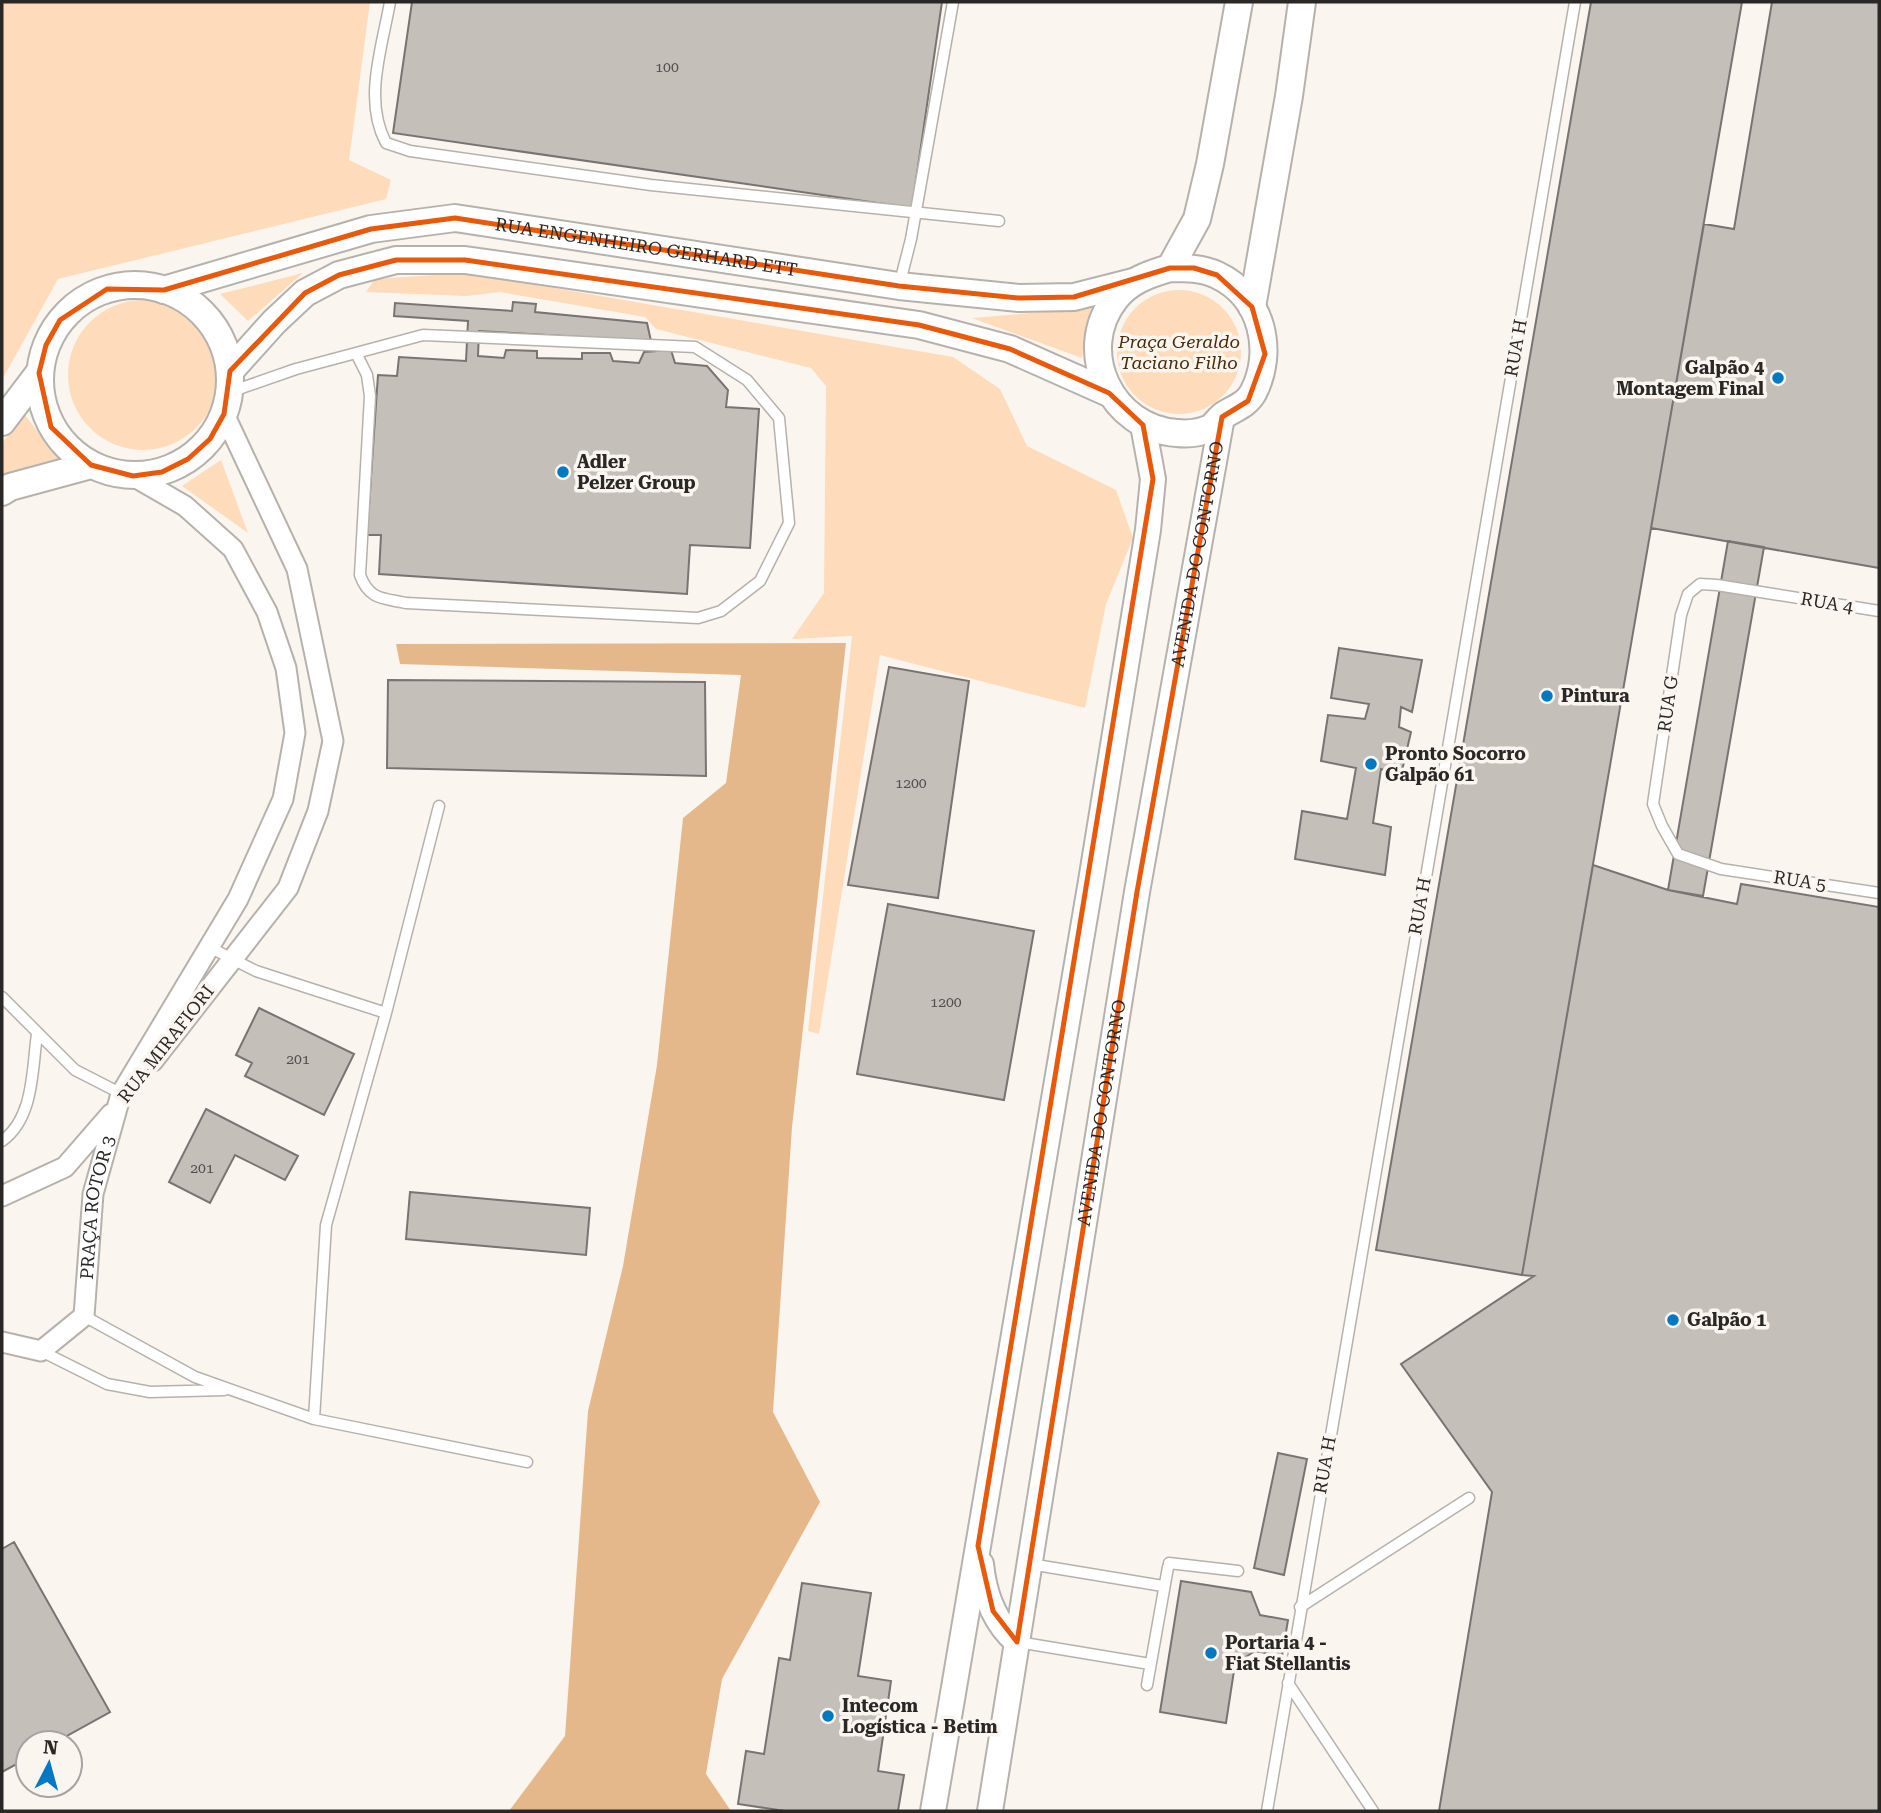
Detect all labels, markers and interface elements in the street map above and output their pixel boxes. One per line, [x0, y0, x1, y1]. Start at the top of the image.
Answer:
house number: 100 [655, 59, 679, 75]
street label: RUA ENGENHEIRO GERHARD ETT [494, 213, 799, 280]
street label: RUA H [1500, 317, 1531, 378]
park label: Praça Geraldo Taciano Filho [1117, 331, 1240, 373]
place label: Galpão 4 Montagem Final [1616, 357, 1764, 399]
marker: Galpão 4 Montagem Final [1770, 370, 1786, 386]
street label: AVENIDA DO CONTORNO [1166, 439, 1227, 669]
place label: Adler Pelzer Group [577, 451, 696, 493]
marker: Adler Pelzer Group [555, 464, 571, 480]
street label: RUA 4 [1799, 588, 1855, 617]
street label: RUA G [1653, 674, 1682, 734]
place label: Pintura [1561, 685, 1630, 706]
marker: Pintura [1539, 688, 1555, 704]
place label: Pronto Socorro Galpão 61 [1385, 743, 1526, 785]
marker: Pronto Socorro Galpão 61 [1363, 756, 1379, 772]
house number: 1200 [895, 775, 927, 791]
street label: RUA 5 [1772, 866, 1828, 895]
street label: RUA H [1404, 875, 1435, 936]
street label: RUA MIRAFIORI [113, 981, 218, 1107]
house number: 1200 [930, 994, 962, 1010]
street label: AVENIDA DO CONTORNO [1073, 998, 1130, 1228]
house number: 201 [286, 1051, 310, 1067]
street label: PRAÇA ROTOR 3 [76, 1133, 119, 1280]
house number: 201 [190, 1160, 214, 1176]
place label: Galpão 1 [1687, 1309, 1766, 1330]
marker: Galpão 1 [1665, 1312, 1681, 1328]
street label: RUA H [1309, 1434, 1340, 1495]
place label: Portaria 4 - Fiat Stellantis [1225, 1632, 1351, 1674]
marker: Portaria 4 - Fiat Stellantis [1203, 1645, 1219, 1661]
place label: Intecom Logística - Betim [842, 1695, 998, 1737]
marker: Intecom Logística - Betim [820, 1708, 836, 1724]
north arrow [14, 1729, 84, 1799]
text: N [42, 1735, 60, 1760]

